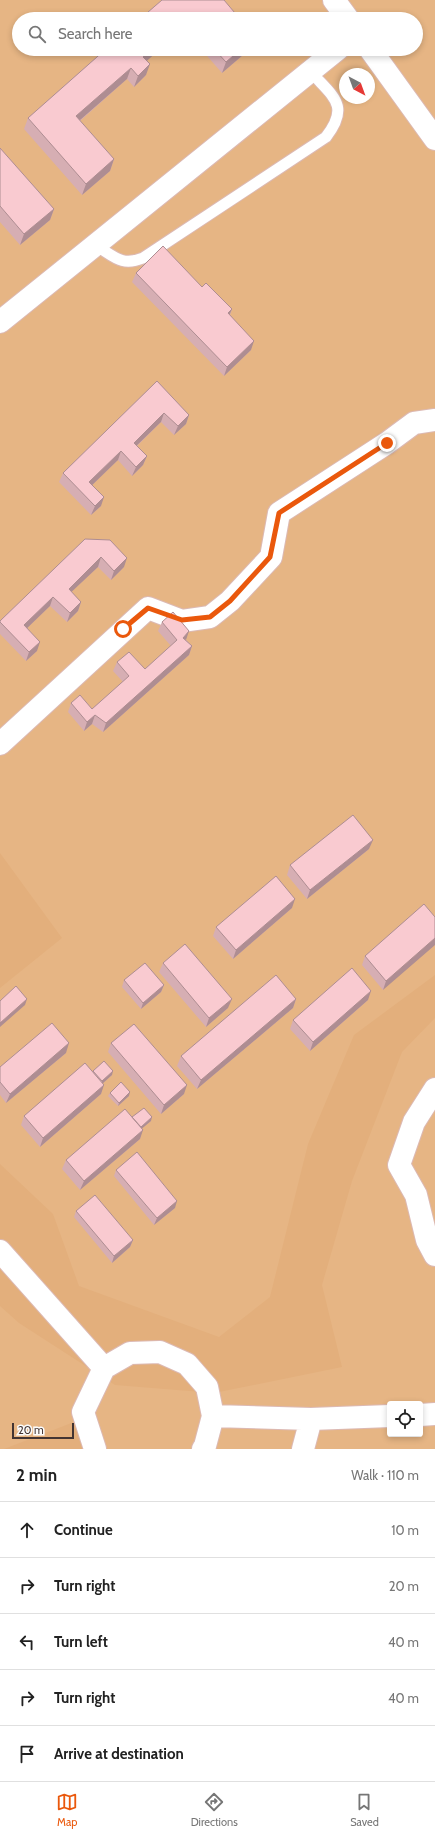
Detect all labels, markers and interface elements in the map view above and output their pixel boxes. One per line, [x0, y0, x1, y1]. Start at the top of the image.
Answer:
search box [12, 12, 423, 56]
icon: search [26, 23, 48, 45]
text: Search here [58, 25, 133, 43]
north arrow [339, 68, 375, 104]
route end [378, 434, 396, 452]
route start [114, 620, 132, 638]
map controls [387, 1401, 423, 1437]
button: locate [387, 1401, 423, 1437]
scale bar [12, 1421, 74, 1440]
text: 20 m [18, 1423, 44, 1437]
text: 2 min [16, 1465, 57, 1485]
text: Walk · 110 m [351, 1467, 419, 1483]
icon: ahead [16, 1519, 38, 1541]
text: Continue [54, 1521, 113, 1539]
text: 10 m [391, 1522, 419, 1538]
icon: right [16, 1575, 38, 1597]
text: Turn right [54, 1577, 115, 1595]
text: 20 m [389, 1578, 419, 1594]
icon: left [16, 1631, 38, 1653]
text: Turn left [54, 1633, 108, 1651]
text: 40 m [388, 1634, 419, 1650]
icon: right [16, 1687, 38, 1709]
text: Turn right [54, 1689, 115, 1707]
text: 40 m [388, 1690, 419, 1706]
icon: arrive [16, 1743, 38, 1765]
text: Arrive at destination [54, 1745, 184, 1763]
tab: Map [56, 1791, 78, 1829]
tab: Directions [191, 1791, 238, 1829]
tab: Saved [350, 1791, 379, 1829]

